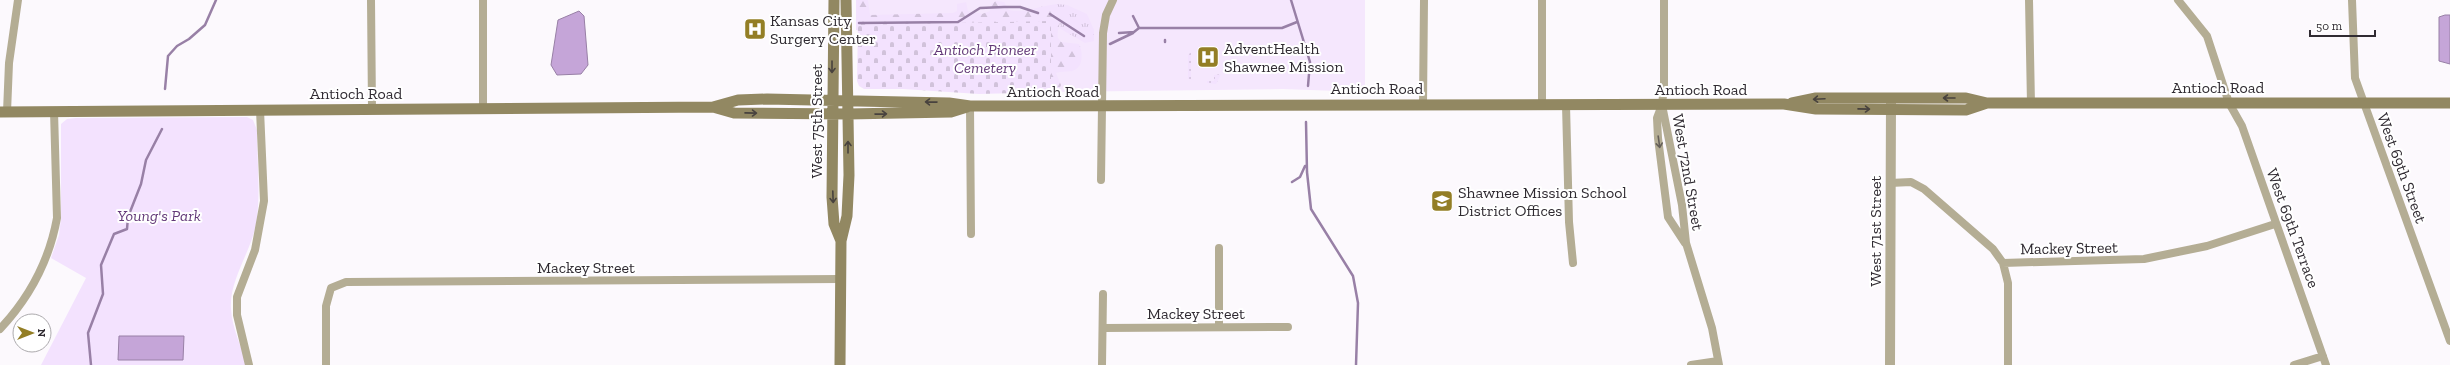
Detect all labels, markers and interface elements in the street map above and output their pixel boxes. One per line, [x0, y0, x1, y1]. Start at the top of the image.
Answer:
place label: Kansas City Surgery Center [770, 11, 876, 48]
scale bar [2310, 12, 2375, 38]
hospital icon: Kansas City Surgery Center [742, 16, 768, 42]
text: 50 m [2316, 19, 2343, 33]
place label: AdventHealth Shawnee Mission [1224, 39, 1344, 76]
park label: Antioch Pioneer Cemetery [933, 40, 1037, 77]
hospital icon: AdventHealth Shawnee Mission [1195, 44, 1221, 70]
one-way arrow [828, 60, 836, 73]
street label: West 75th Street [807, 64, 826, 178]
street label: Antioch Road [2172, 78, 2264, 97]
street label: Antioch Road [1331, 79, 1423, 98]
street label: Antioch Road [1655, 80, 1747, 99]
street label: Antioch Road [1007, 82, 1099, 101]
street label: Antioch Road [310, 84, 402, 103]
one-way arrow [1943, 94, 1956, 102]
one-way arrow [1813, 95, 1826, 102]
one-way arrow [925, 98, 938, 106]
one-way arrow [1857, 105, 1870, 113]
one-way arrow [744, 109, 757, 117]
one-way arrow [874, 110, 887, 117]
street label: West 69th Street [2373, 110, 2431, 226]
street label: West 72nd Street [1668, 112, 1708, 232]
one-way arrow [1655, 136, 1663, 149]
one-way arrow [844, 141, 852, 154]
street label: West 69th Terrace [2263, 166, 2323, 290]
street label: West 71st Street [1866, 176, 1885, 286]
place label: Shawnee Mission School District Offices [1458, 183, 1627, 220]
school or university icon: Shawnee Mission School District Offices [1429, 188, 1455, 214]
one-way arrow [829, 190, 836, 203]
park label: Young's Park [117, 206, 201, 225]
street label: Mackey Street [2020, 238, 2118, 258]
street label: Mackey Street [537, 258, 635, 277]
street label: Mackey Street [1147, 304, 1245, 323]
north arrow [12, 313, 52, 353]
text: N [35, 329, 48, 338]

